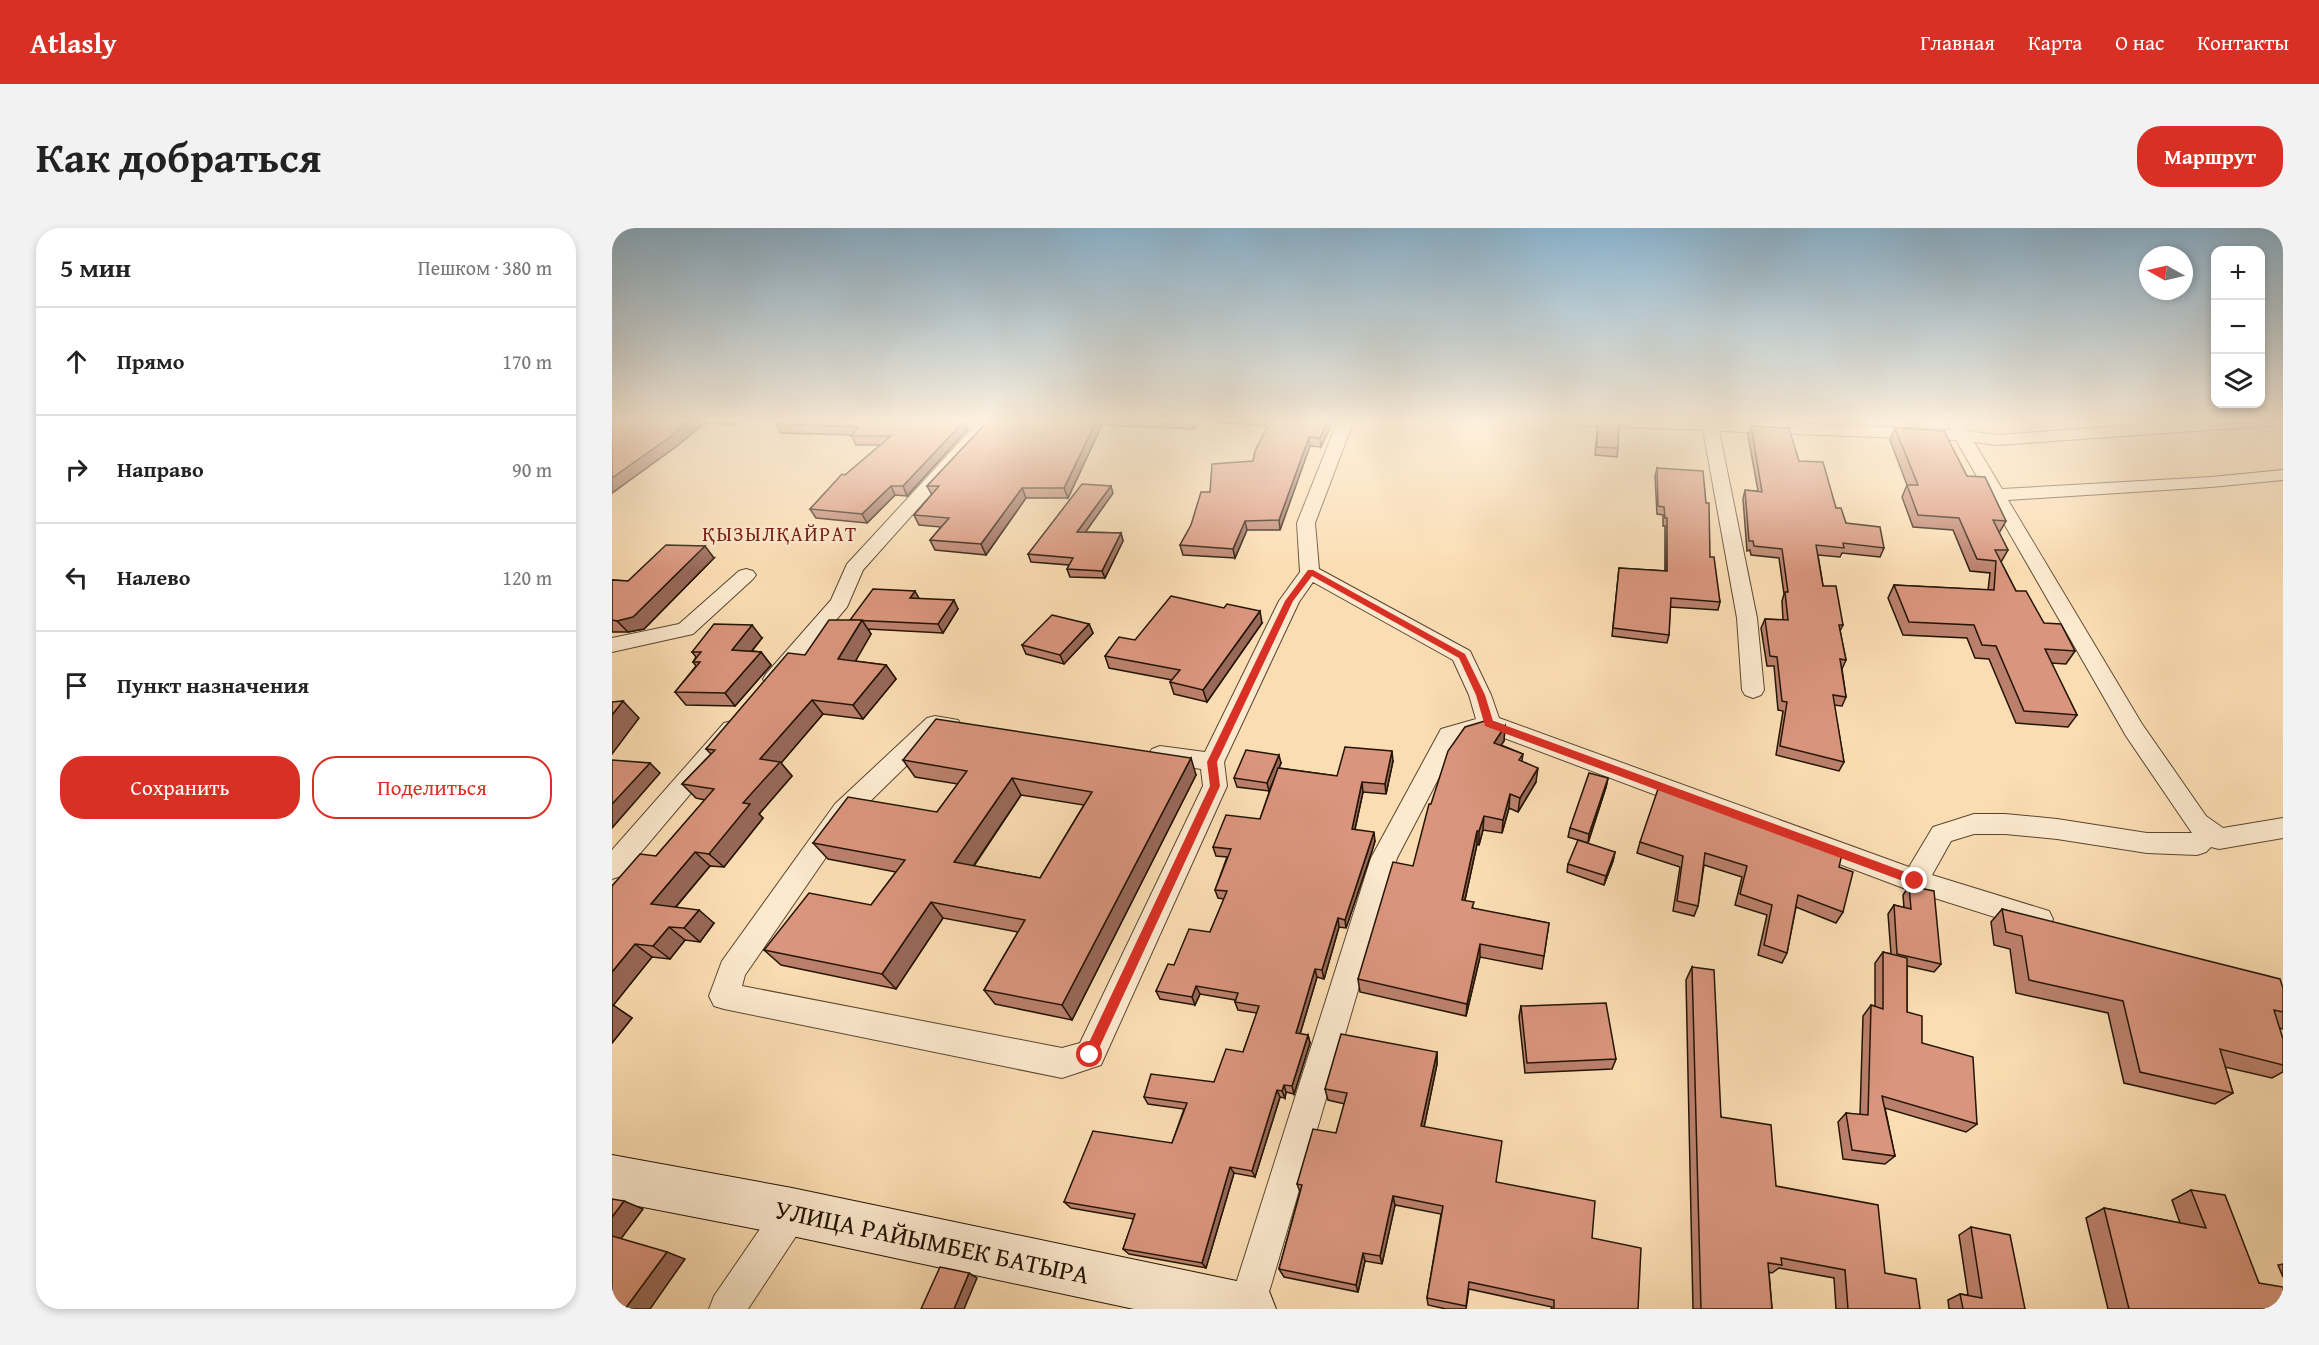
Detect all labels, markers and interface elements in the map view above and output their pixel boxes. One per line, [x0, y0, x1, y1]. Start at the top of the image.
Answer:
text: Atlasly [30, 22, 117, 63]
text: Главная [1920, 27, 1995, 58]
text: Карта [2028, 27, 2082, 58]
text: О нас [2115, 27, 2164, 58]
text: Контакты [2197, 27, 2289, 58]
text: Как добраться [36, 126, 321, 187]
button: Маршрут [2137, 126, 2283, 187]
north arrow [2139, 246, 2193, 300]
map controls [2211, 246, 2265, 408]
button: + [2211, 246, 2265, 300]
text: 5 мин [60, 248, 131, 287]
text: Пешком · 380 m [418, 253, 552, 282]
button: − [2211, 300, 2265, 354]
icon: ahead [60, 345, 93, 378]
text: Прямо [117, 345, 184, 377]
text: 170 m [502, 347, 552, 376]
button: layers [2211, 354, 2265, 408]
icon: right [60, 453, 93, 486]
text: Направо [117, 453, 204, 485]
text: 90 m [512, 455, 552, 484]
district label: ҚЫЗЫЛҚАЙРАТ [702, 519, 858, 548]
icon: left [60, 561, 93, 594]
text: Налево [117, 561, 190, 593]
text: 120 m [502, 563, 552, 592]
icon: arrive [60, 669, 93, 702]
text: Пункт назначения [117, 669, 309, 701]
button: Сохранить [60, 756, 300, 819]
button: Поделиться [312, 756, 552, 819]
route end [1901, 867, 1927, 893]
route start [1076, 1041, 1102, 1067]
street label: УЛИЦА РАЙЫМБЕК БАТЫРА [771, 1189, 1093, 1294]

